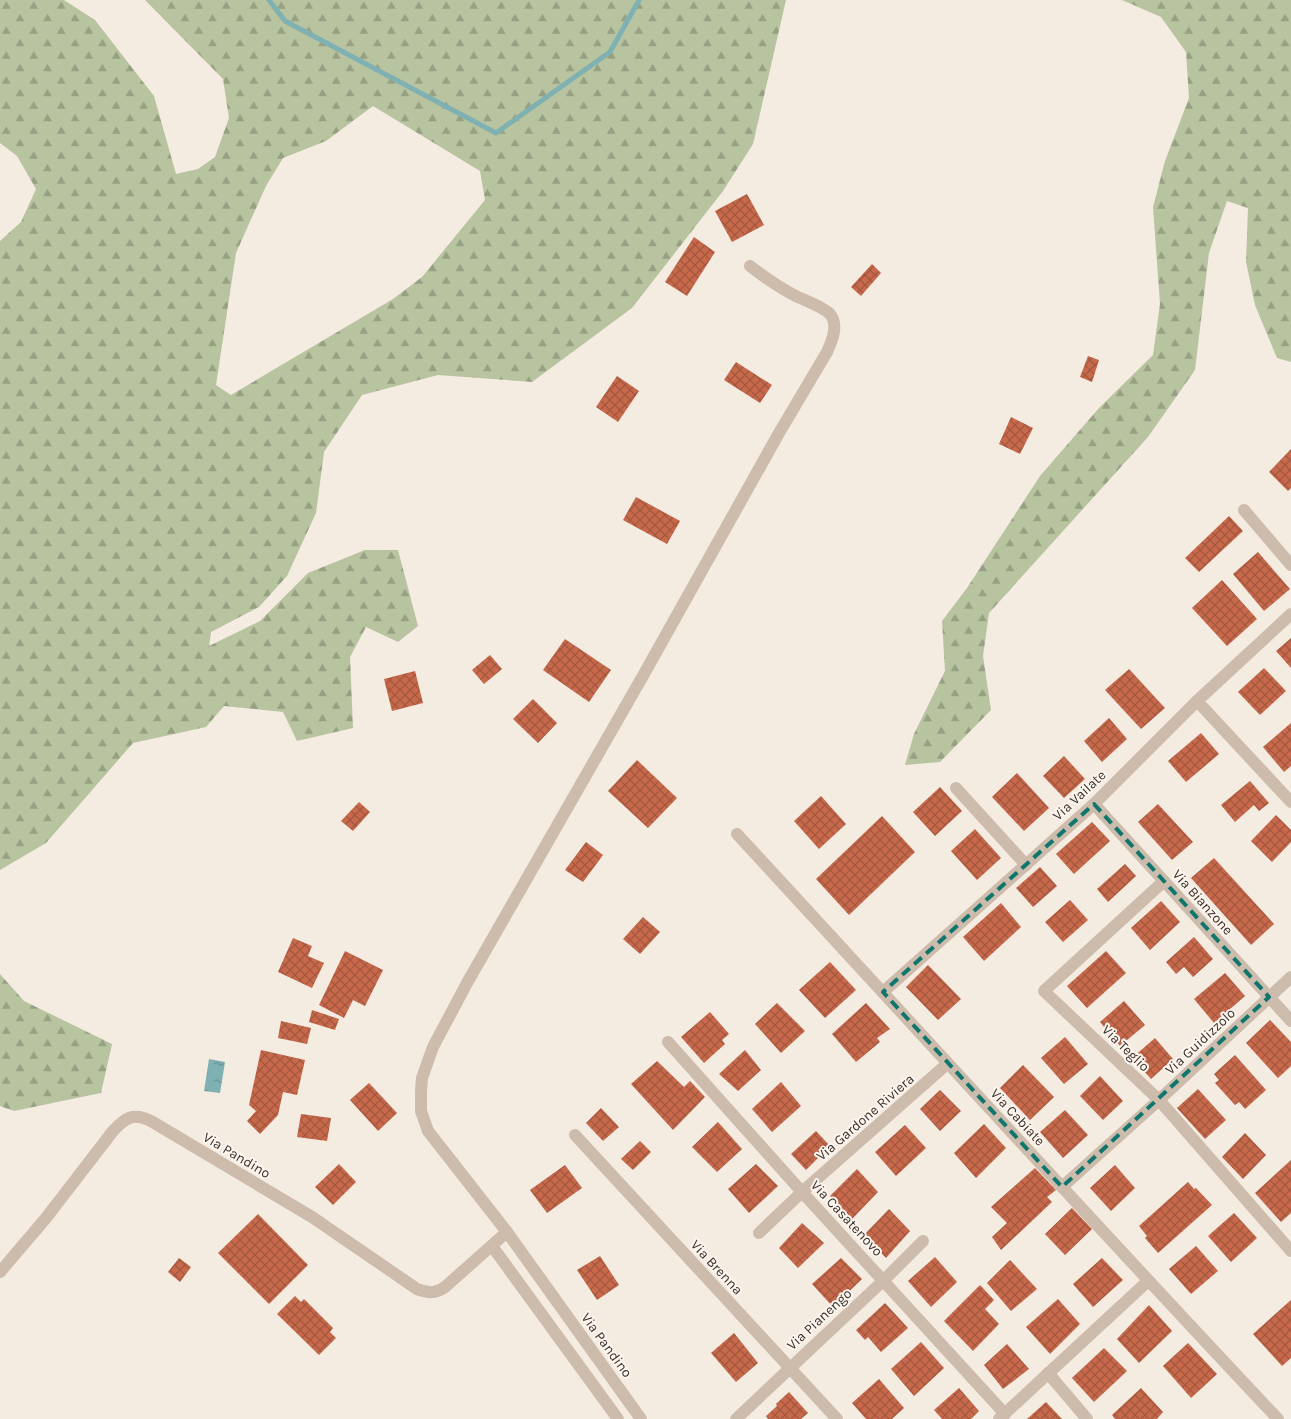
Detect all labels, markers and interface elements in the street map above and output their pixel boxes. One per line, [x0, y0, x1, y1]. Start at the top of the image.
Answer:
street label: Via Vailate [1049, 766, 1109, 824]
street label: Via Bianzone [1169, 866, 1236, 939]
street label: Via Guidizzolo [1162, 1005, 1239, 1078]
street label: Via Teglio [1098, 1021, 1153, 1075]
street label: Via Gardone Riviera [813, 1070, 918, 1164]
street label: Via Cabiate [987, 1085, 1048, 1149]
street label: Via Pandino [200, 1129, 274, 1182]
street label: Via Casatenovo [807, 1177, 886, 1260]
street label: Via Brenna [687, 1236, 746, 1298]
street label: Via Pianengo [783, 1285, 855, 1354]
street label: Via Pandino [578, 1310, 636, 1381]

